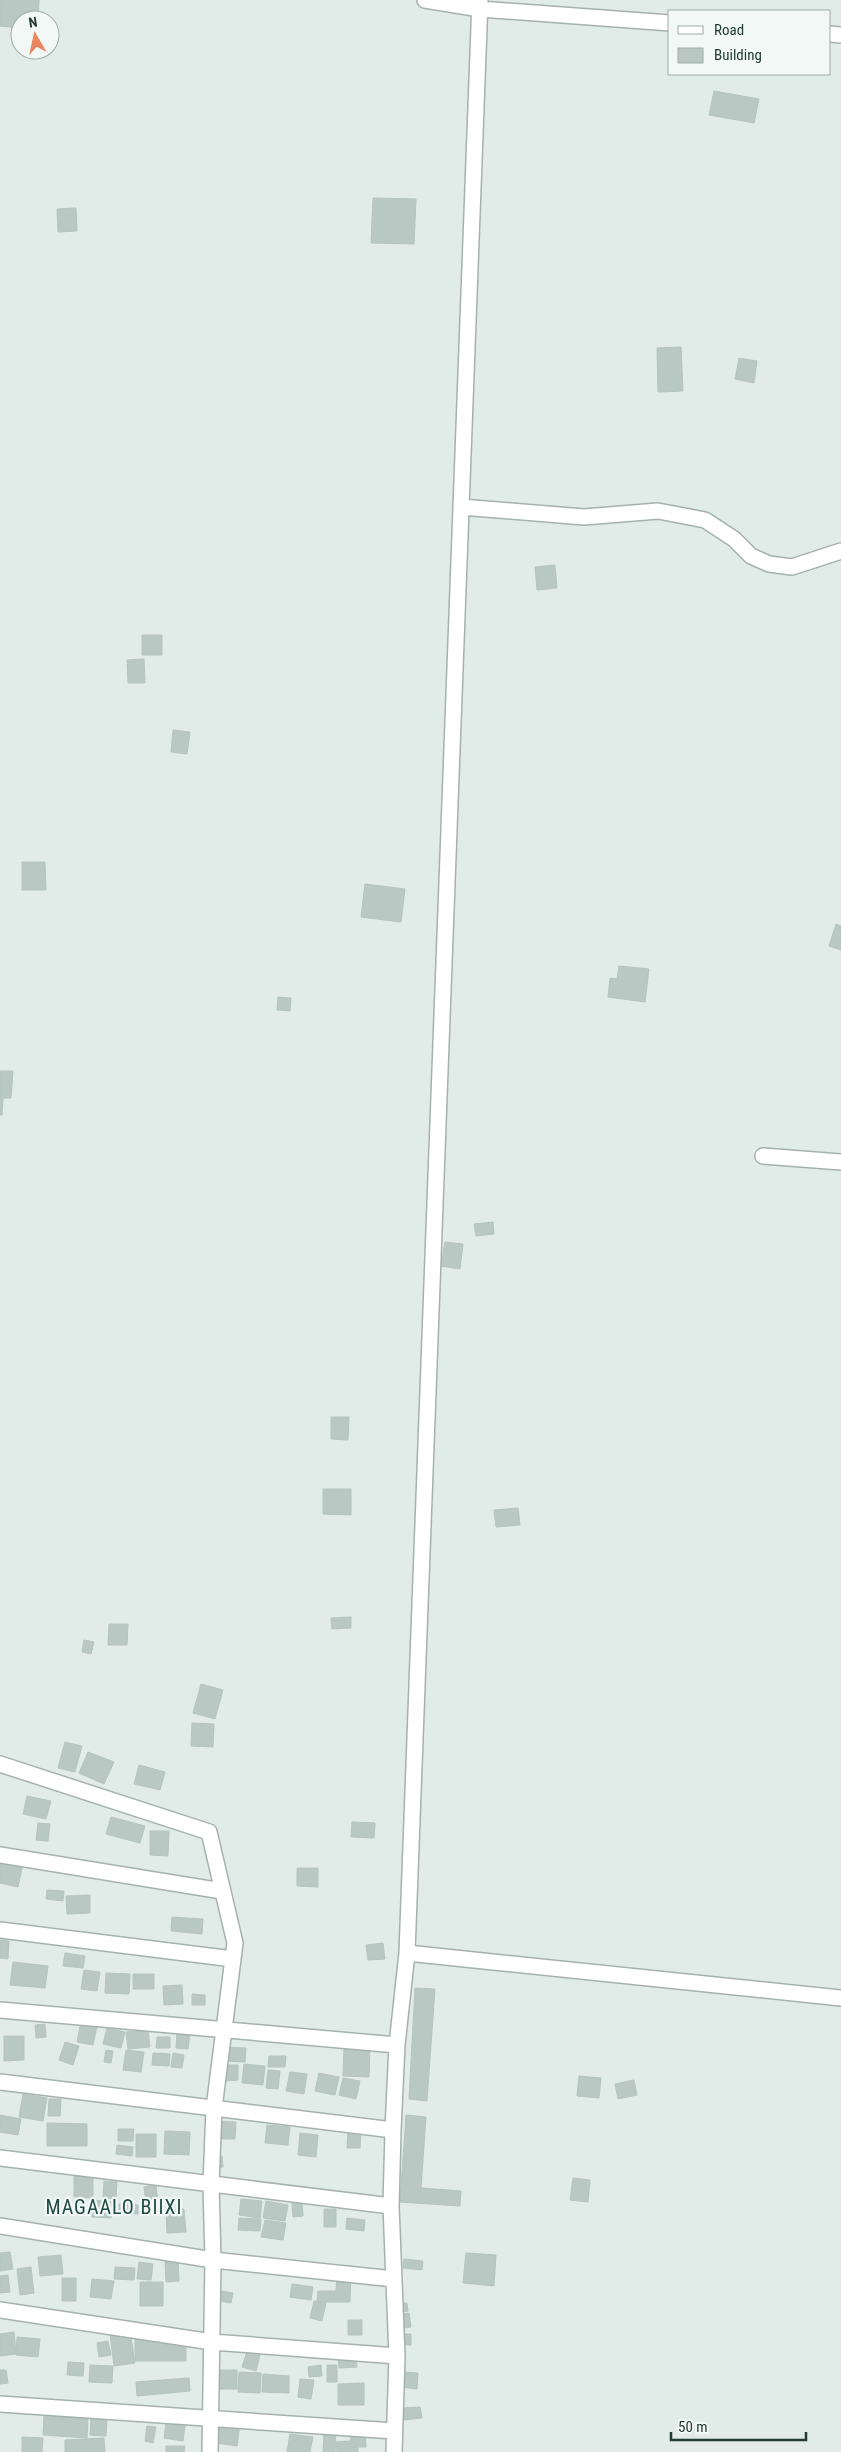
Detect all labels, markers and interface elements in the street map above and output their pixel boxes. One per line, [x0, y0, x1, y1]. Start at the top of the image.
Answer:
north arrow [10, 10, 60, 60]
legend [668, 10, 831, 75]
text: N [27, 14, 38, 31]
text: Road [714, 21, 744, 39]
text: Building [714, 46, 762, 64]
district label: MAGAALO BIIXI [45, 2195, 183, 2219]
scale bar [671, 2410, 806, 2442]
text: 50 m [678, 2418, 708, 2436]

